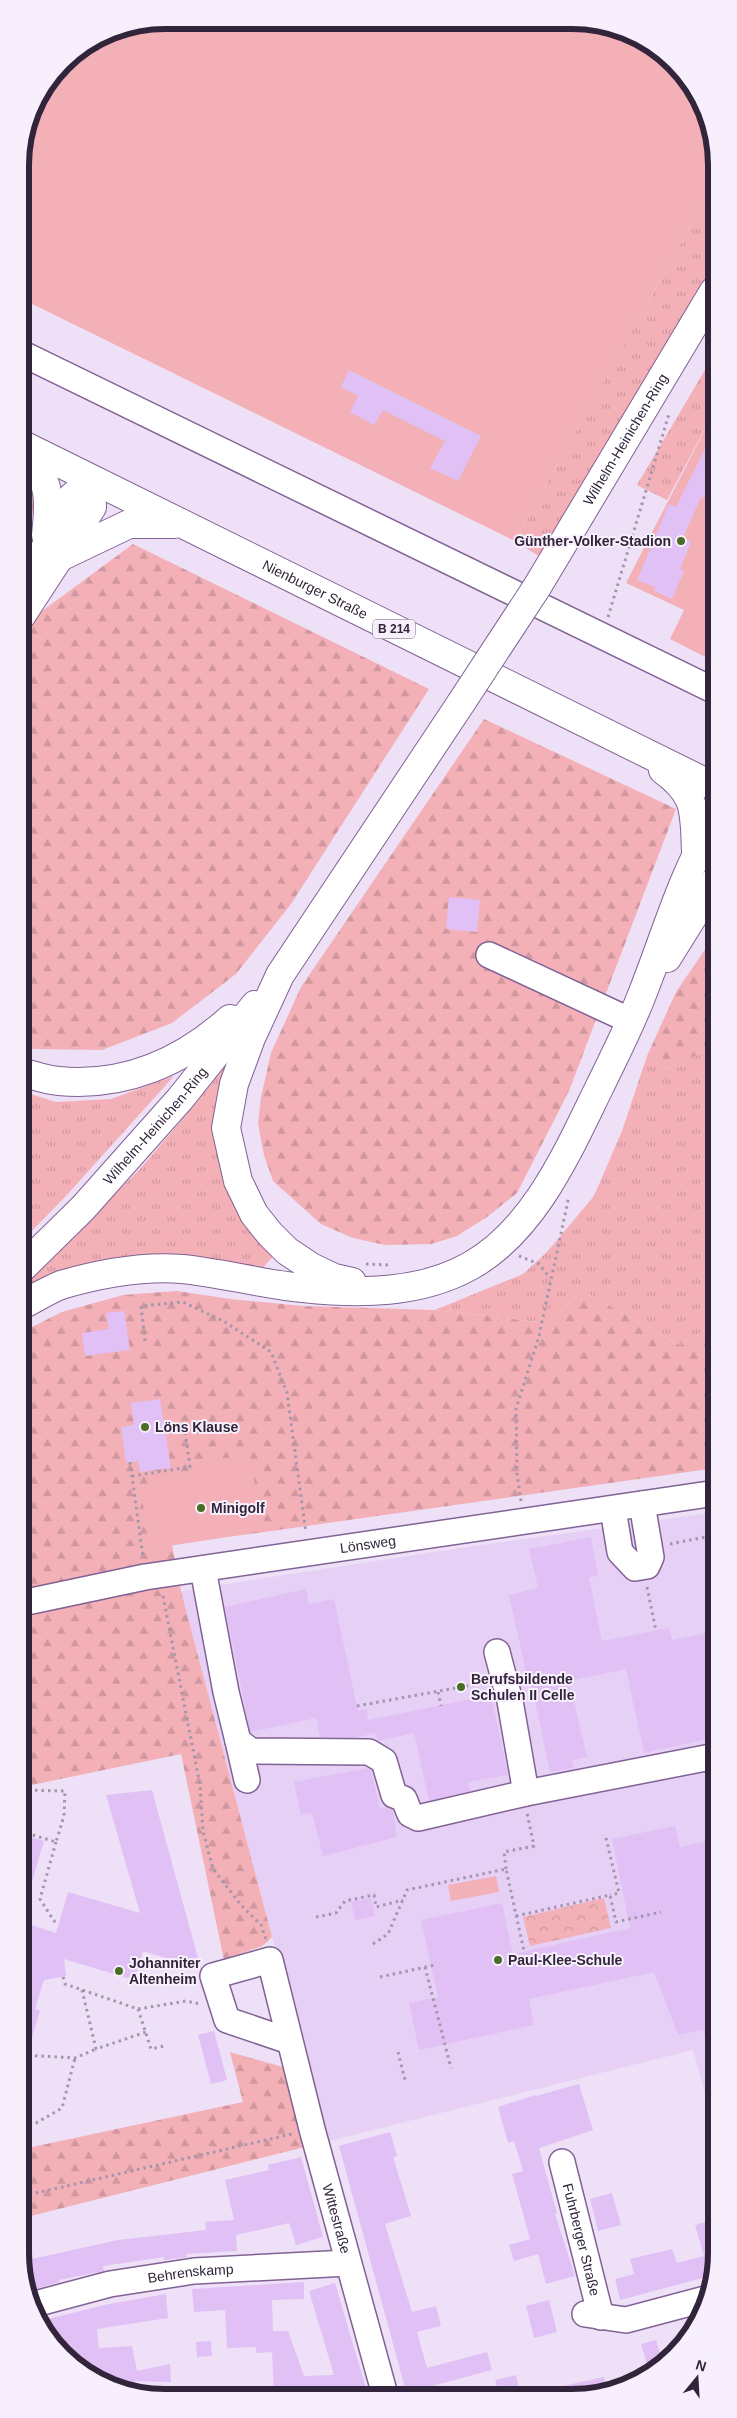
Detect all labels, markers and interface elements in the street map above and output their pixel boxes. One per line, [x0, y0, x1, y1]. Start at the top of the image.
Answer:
street label: Wilhelm-Heinichen-Ring [580, 371, 671, 508]
place label: Günther-Volker-Stadion [514, 533, 671, 549]
marker: Günther-Volker-Stadion [675, 535, 687, 547]
street label: Nienburger Straße [260, 557, 370, 622]
road number: B 214 [373, 620, 415, 638]
street label: Wilhelm-Heinichen-Ring [100, 1064, 210, 1188]
place label: Löns Klause [155, 1419, 238, 1435]
marker: Löns Klause [139, 1421, 151, 1433]
place label: Minigolf [211, 1500, 265, 1516]
marker: Minigolf [195, 1502, 207, 1514]
street label: Lönsweg [339, 1532, 397, 1556]
place label: Berufsbildende Schulen II Celle [471, 1671, 575, 1703]
marker: Berufsbildende Schulen II Celle [455, 1681, 467, 1693]
place label: Paul-Klee-Schule [508, 1952, 623, 1968]
marker: Paul-Klee-Schule [492, 1954, 504, 1966]
place label: Johanniter Altenheim [129, 1955, 201, 1987]
marker: Johanniter Altenheim [113, 1965, 125, 1977]
street label: Wittestraße [319, 2182, 354, 2256]
street label: Fuhrberger Straße [560, 2182, 603, 2298]
street label: Behrenskamp [146, 2261, 234, 2286]
north arrow [672, 2353, 722, 2403]
text: N [694, 2356, 708, 2375]

